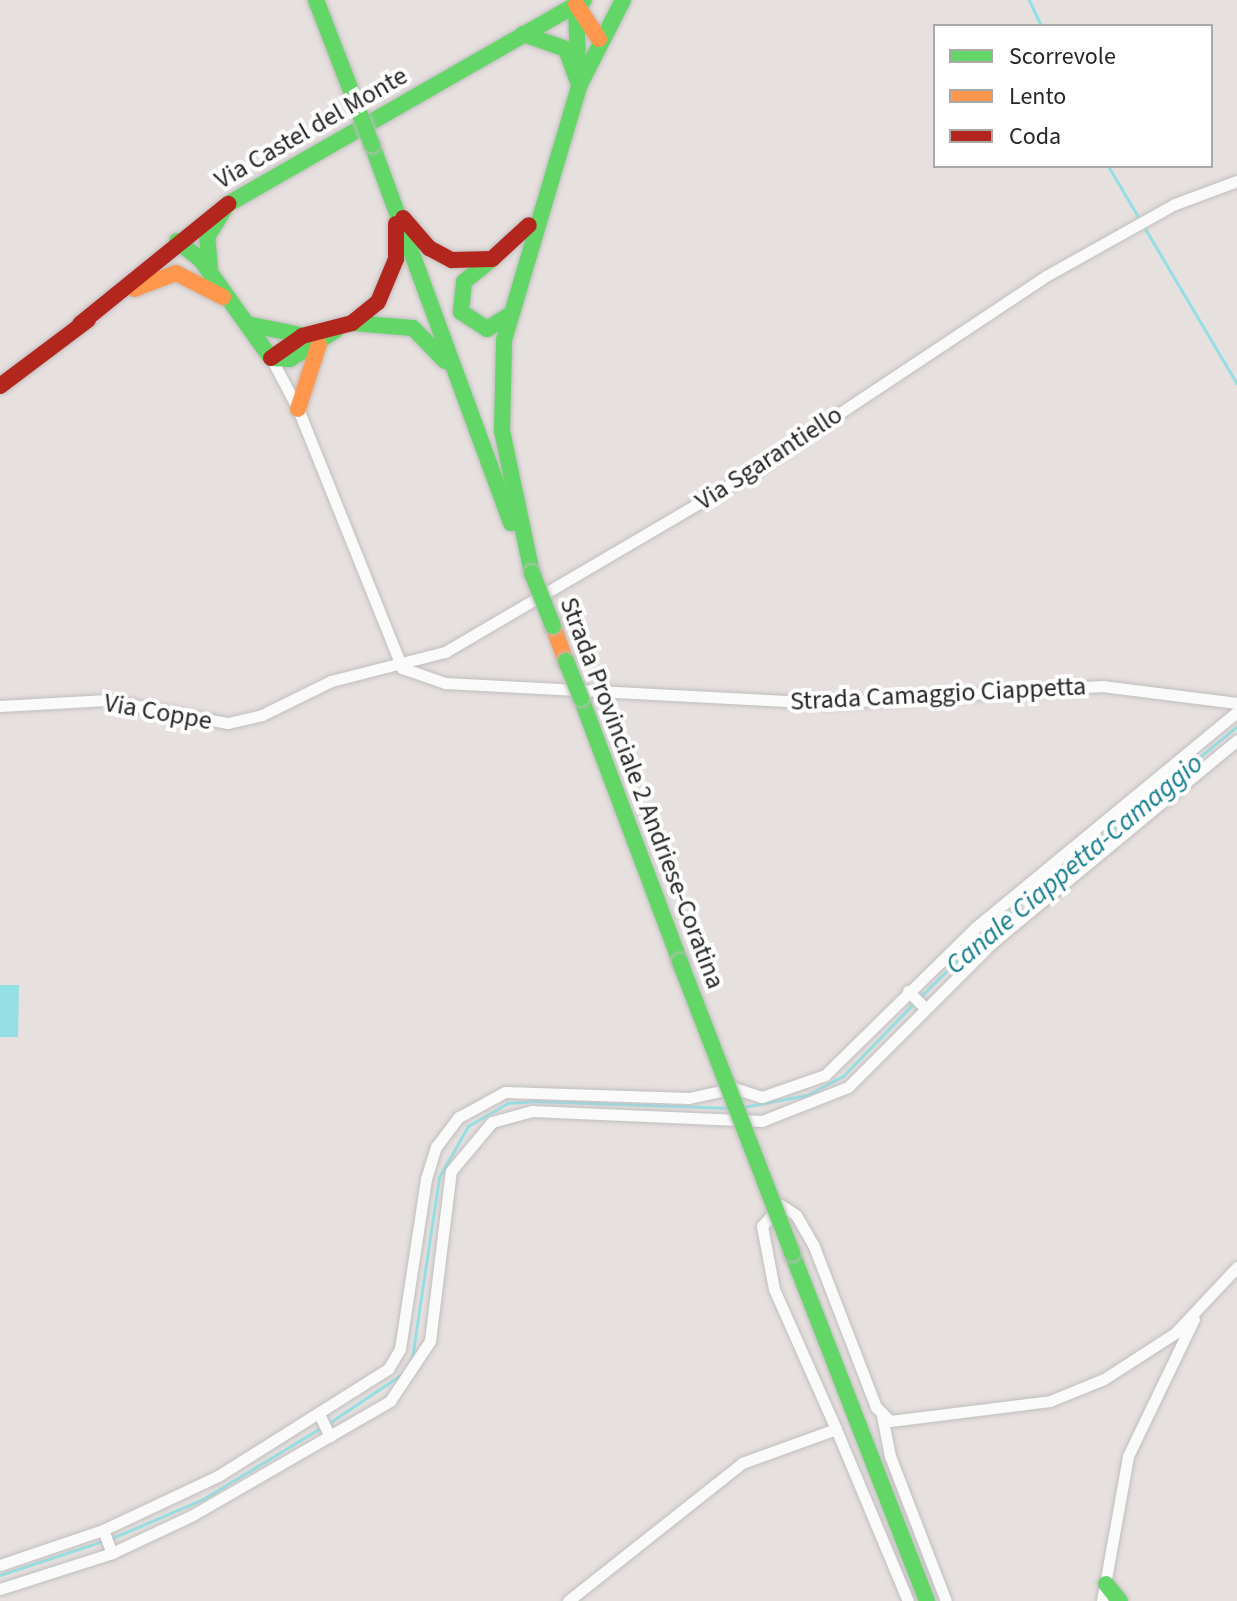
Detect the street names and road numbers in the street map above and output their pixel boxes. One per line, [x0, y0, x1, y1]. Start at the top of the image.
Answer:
street label: Via Castel del Monte [209, 60, 413, 196]
street label: Via Sgarantiello [690, 399, 848, 517]
street label: Strada Provinciale 2 Andriese-Coratina [553, 593, 731, 993]
street label: Strada Camaggio Ciappetta [789, 671, 1087, 717]
street label: Via Coppe [102, 687, 214, 737]

